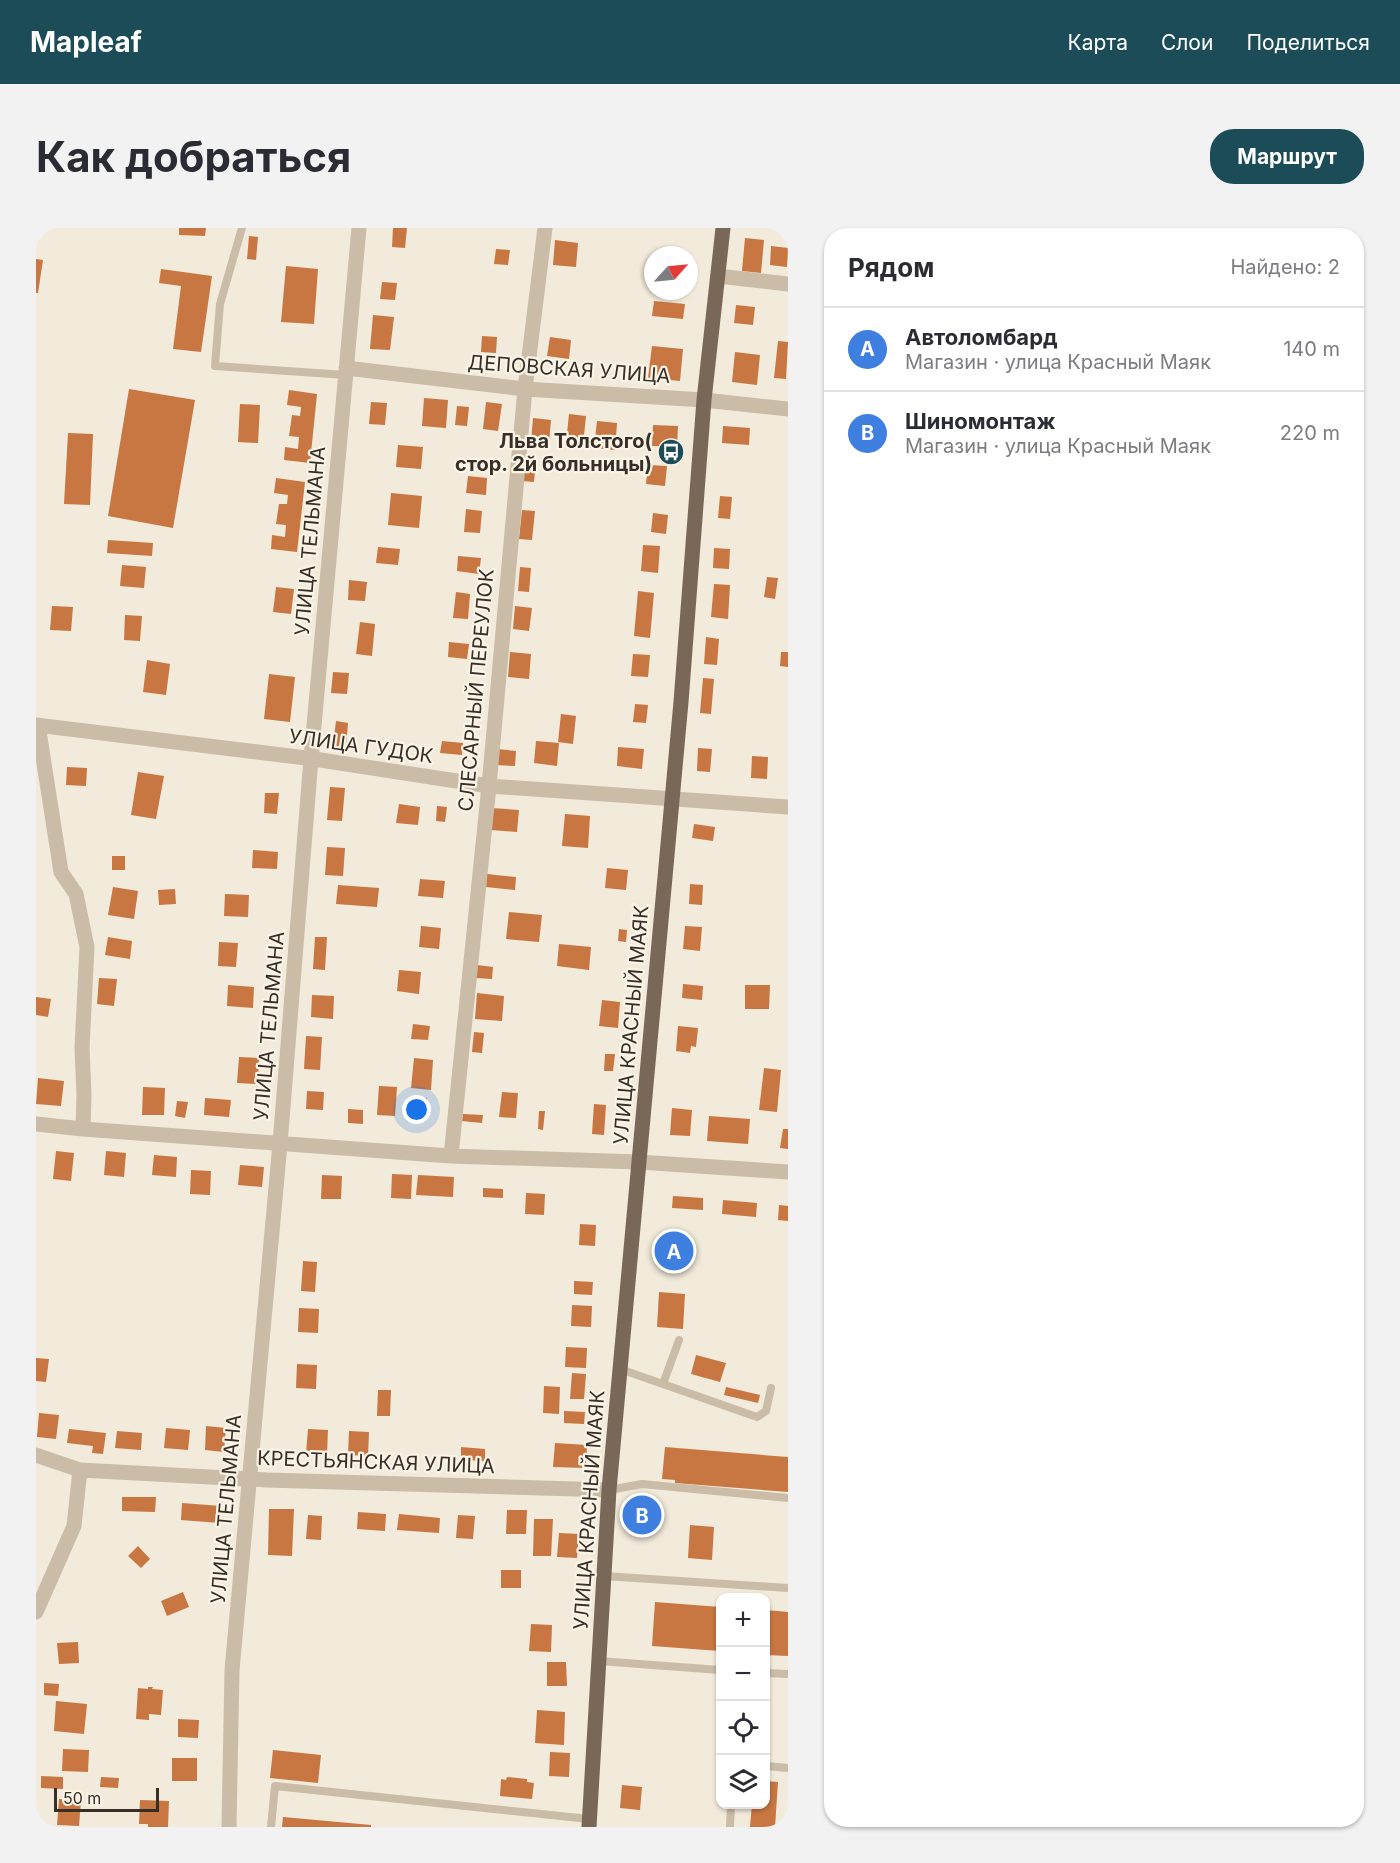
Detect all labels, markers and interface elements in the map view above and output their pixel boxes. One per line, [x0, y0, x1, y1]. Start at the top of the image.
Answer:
text: Mapleaf [30, 25, 142, 59]
text: Карта [1068, 30, 1128, 55]
text: Слои [1161, 30, 1213, 55]
text: Поделиться [1246, 30, 1370, 55]
button: Маршрут [1210, 129, 1364, 184]
text: Как добраться [36, 131, 351, 182]
north arrow [644, 246, 698, 300]
text: Рядом [848, 252, 934, 283]
text: Найдено: 2 [1230, 255, 1340, 279]
text: Автоломбард [905, 324, 1058, 350]
text: A [860, 337, 875, 361]
text: 140 m [1283, 337, 1340, 361]
street label: ДЕПОВСКАЯ УЛИЦА [467, 350, 671, 388]
text: Магазин · улица Красный Маяк [905, 350, 1211, 374]
text: Шиномонтаж [905, 408, 1055, 434]
text: B [861, 421, 874, 445]
text: 220 m [1280, 421, 1340, 445]
place label: Льва Толстого( стор. 2й больницы) [455, 429, 652, 476]
text: Магазин · улица Красный Маяк [905, 434, 1211, 458]
bus stop icon: Льва Толстого( стор. 2й больницы) [656, 437, 686, 467]
street label: УЛИЦА ТЕЛЬМАНА [290, 445, 330, 637]
street label: СЛЕСАРНЫЙ ПЕРЕУЛОК [452, 568, 499, 812]
street label: УЛИЦА ГУДОК [287, 724, 435, 768]
street label: УЛИЦА КРАСНЫЙ МАЯК [608, 904, 653, 1146]
street label: УЛИЦА ТЕЛЬМАНА [249, 930, 289, 1122]
your location [402, 1095, 431, 1124]
pin: A [654, 1228, 694, 1274]
street label: УЛИЦА КРАСНЫЙ МАЯК [568, 1389, 609, 1631]
street label: УЛИЦА ТЕЛЬМАНА [206, 1413, 246, 1605]
street label: КРЕСТЬЯНСКАЯ УЛИЦА [257, 1446, 495, 1478]
pin: B [622, 1492, 662, 1538]
map controls [716, 1593, 770, 1809]
button: + [716, 1593, 770, 1647]
button: − [716, 1647, 770, 1701]
button: locate [716, 1701, 770, 1755]
button: layers [716, 1755, 770, 1809]
scale bar [54, 1785, 159, 1812]
text: 50 m [63, 1788, 101, 1808]

